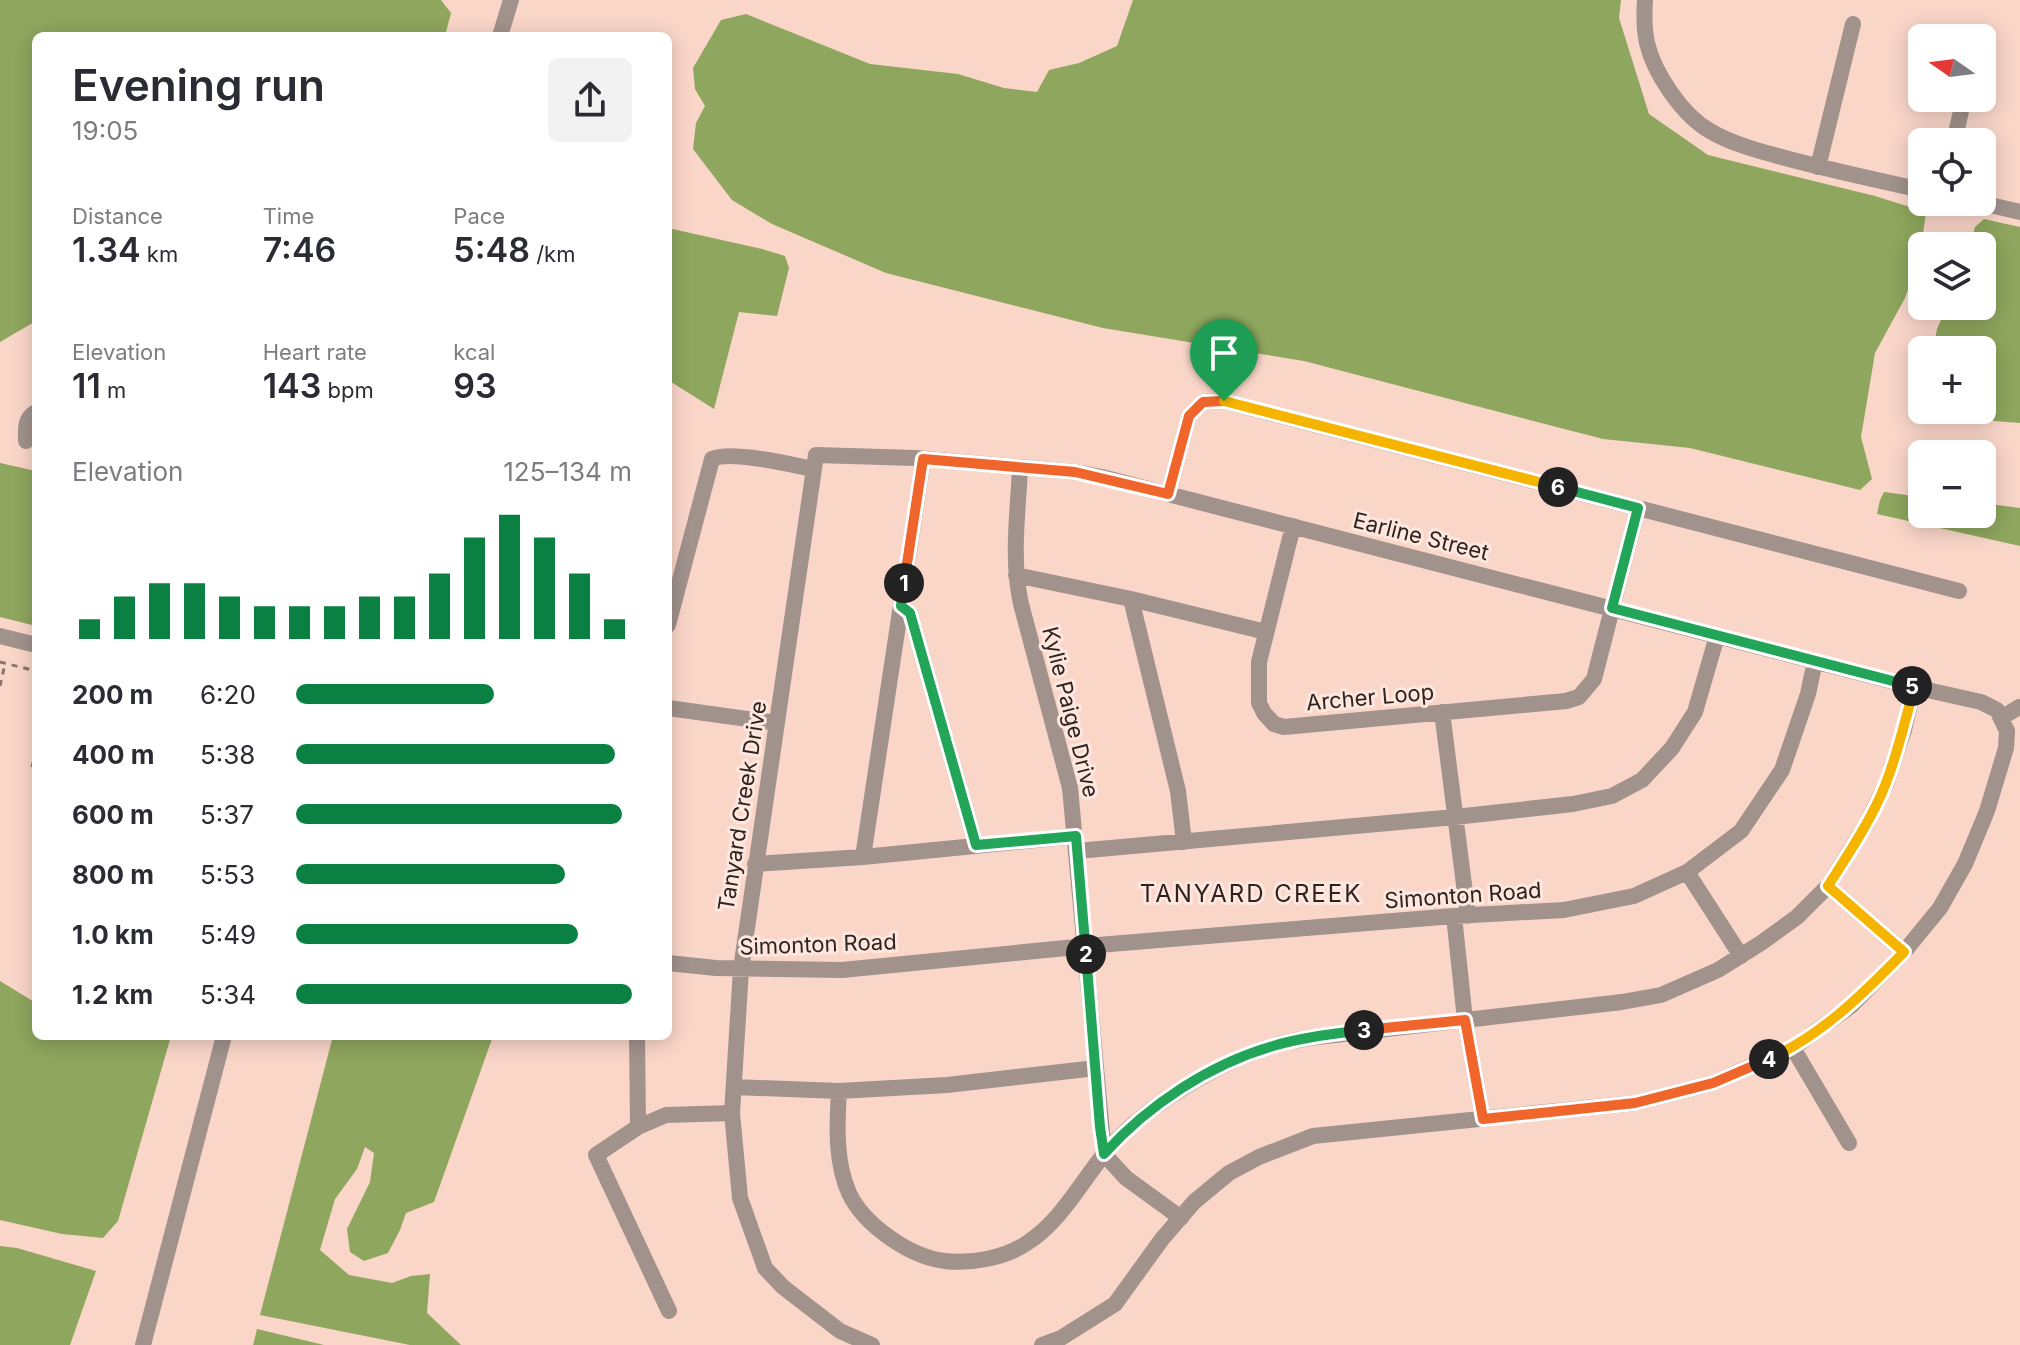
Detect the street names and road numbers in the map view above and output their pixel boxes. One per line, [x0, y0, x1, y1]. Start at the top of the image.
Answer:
street label: Earline Street [1350, 507, 1492, 565]
street label: Kylie Paige Drive [1037, 624, 1105, 800]
street label: Archer Loop [1305, 678, 1435, 716]
street label: Tanyard Creek Drive [713, 699, 771, 913]
street label: Simonton Road [1384, 877, 1542, 913]
street label: Simonton Road [739, 928, 897, 960]

